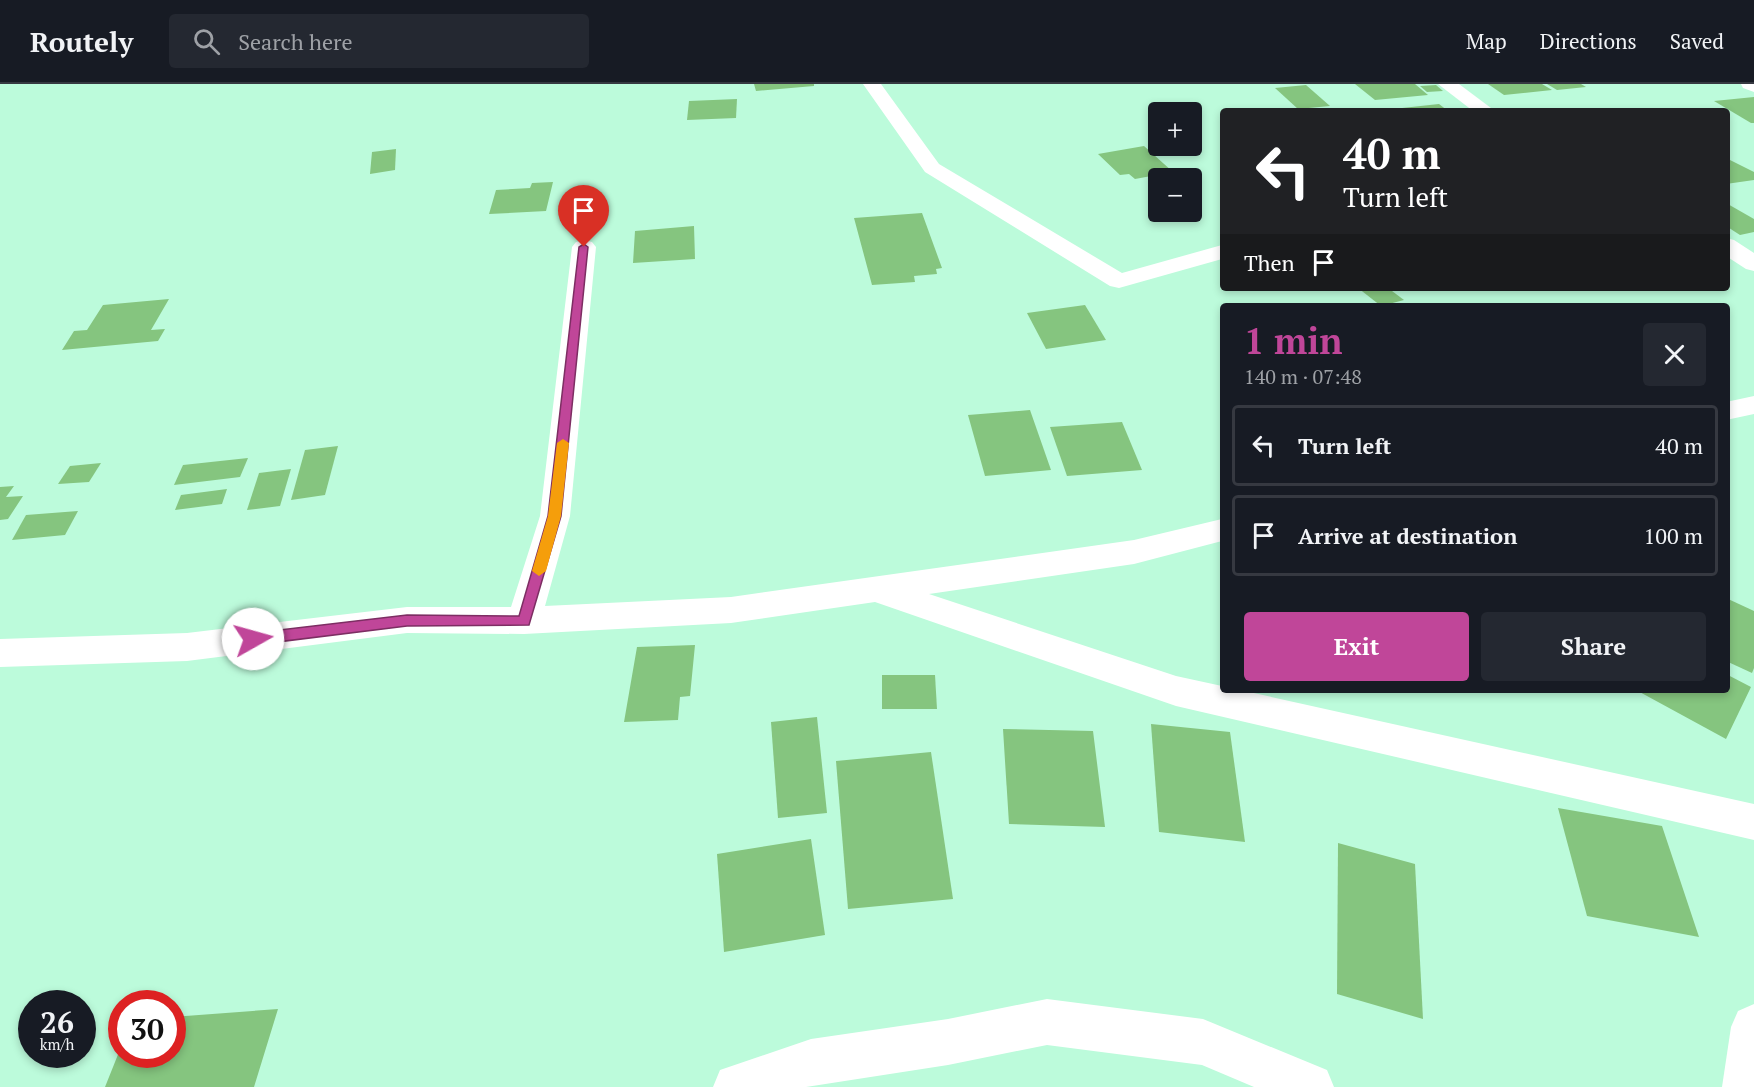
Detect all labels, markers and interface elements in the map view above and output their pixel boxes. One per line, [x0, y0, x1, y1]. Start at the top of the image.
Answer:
search box [169, 14, 589, 68]
text: Routely [30, 23, 133, 60]
icon: search [190, 25, 223, 58]
text: Search here [238, 27, 353, 56]
text: Map [1466, 27, 1507, 55]
text: Directions [1540, 27, 1637, 55]
text: Saved [1670, 27, 1724, 55]
map controls [1148, 102, 1202, 222]
button: + [1148, 102, 1202, 156]
text: 40 m [1343, 125, 1441, 181]
icon: left [1244, 132, 1322, 210]
button: − [1148, 168, 1202, 222]
text: Turn left [1343, 179, 1448, 215]
pin [558, 185, 609, 247]
icon: arrive [567, 194, 600, 227]
icon: arrive [1307, 246, 1340, 279]
text: Then [1244, 248, 1295, 277]
text: 1 min [1244, 317, 1342, 364]
button: close [1643, 323, 1706, 386]
text: 140 m · 07:48 [1244, 363, 1362, 390]
icon: left [1247, 429, 1280, 462]
text: Turn left [1298, 431, 1391, 460]
text: 40 m [1655, 431, 1703, 460]
icon: arrive [1247, 519, 1280, 552]
text: Arrive at destination [1298, 521, 1517, 550]
text: 100 m [1643, 521, 1703, 550]
position arrow [221, 607, 285, 671]
button: Exit [1244, 612, 1469, 681]
button: Share [1481, 612, 1706, 681]
speed limit sign: 30 [108, 990, 186, 1068]
text: 26 [40, 1002, 74, 1042]
text: km/h [40, 1034, 74, 1054]

